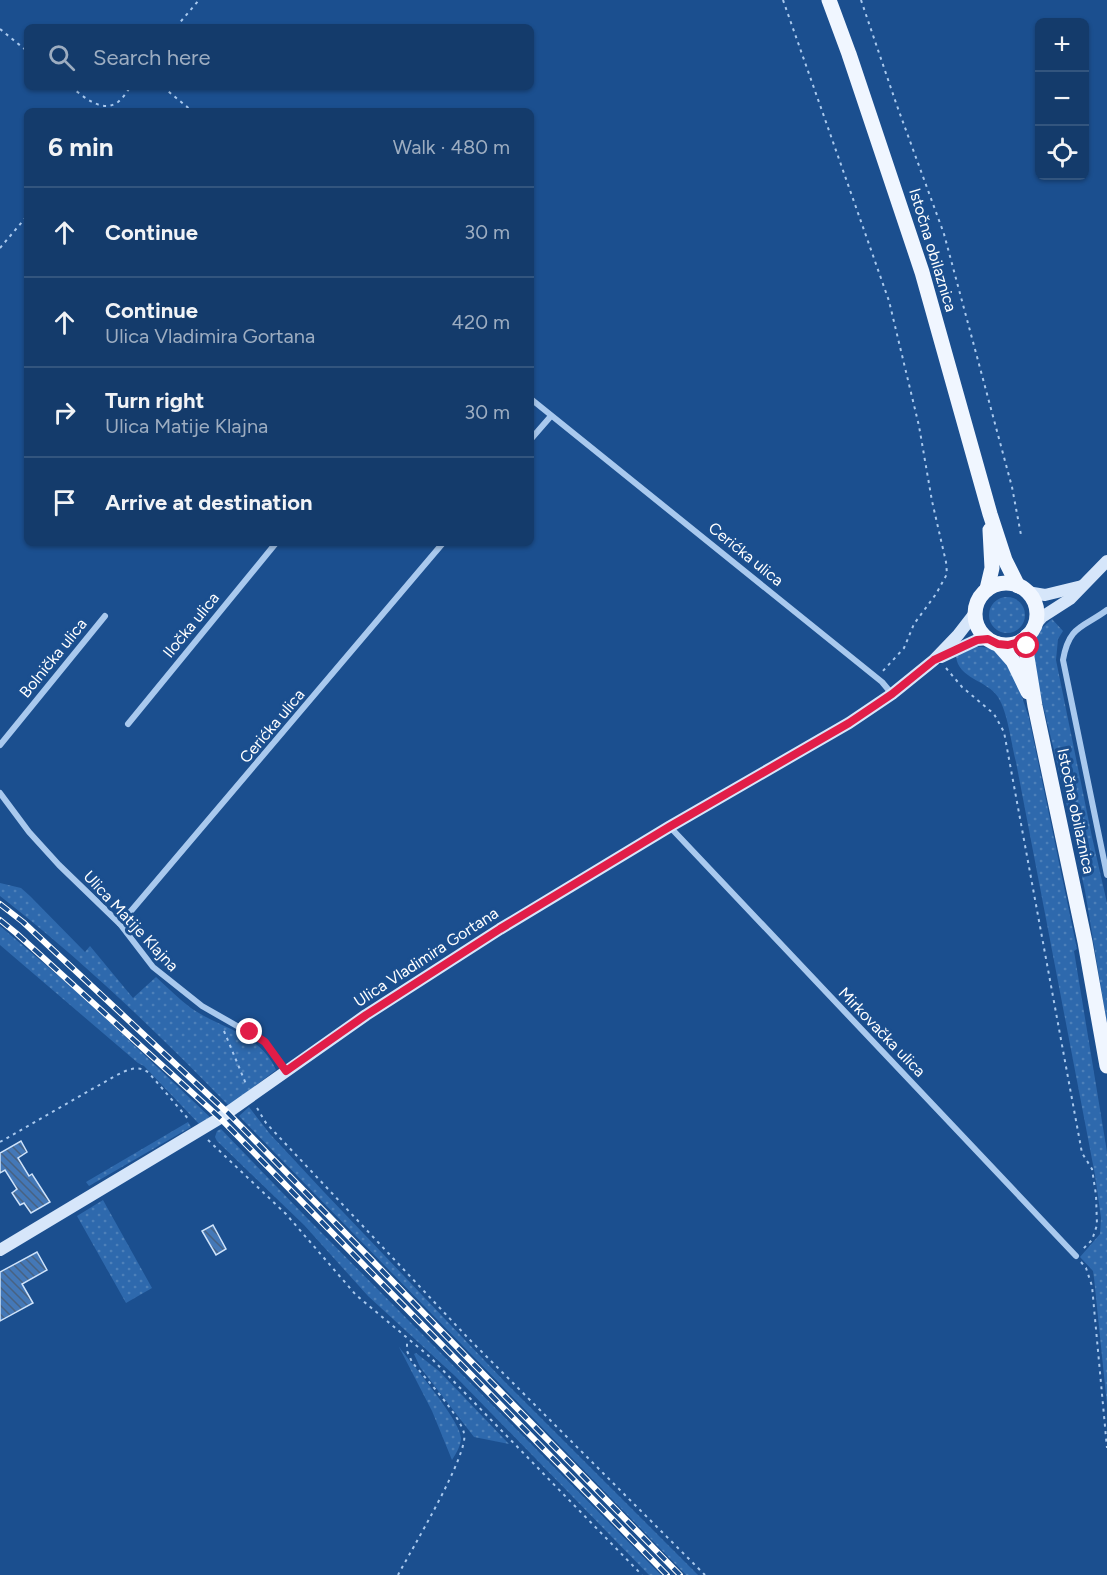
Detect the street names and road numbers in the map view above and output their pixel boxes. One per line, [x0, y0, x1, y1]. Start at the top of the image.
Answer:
street label: Istočna obilaznica [905, 186, 961, 314]
street label: Cerićka ulica [705, 518, 787, 590]
street label: Iločka ulica [159, 589, 223, 661]
street label: Bolnička ulica [15, 615, 91, 701]
street label: Cerićka ulica [236, 685, 308, 767]
street label: Istočna obilaznica [1053, 746, 1099, 876]
street label: Ulica Matije Klajna [80, 867, 182, 975]
street label: Ulica Vladimira Gortana [350, 903, 502, 1011]
street label: Mirkovačka ulica [835, 983, 929, 1081]

